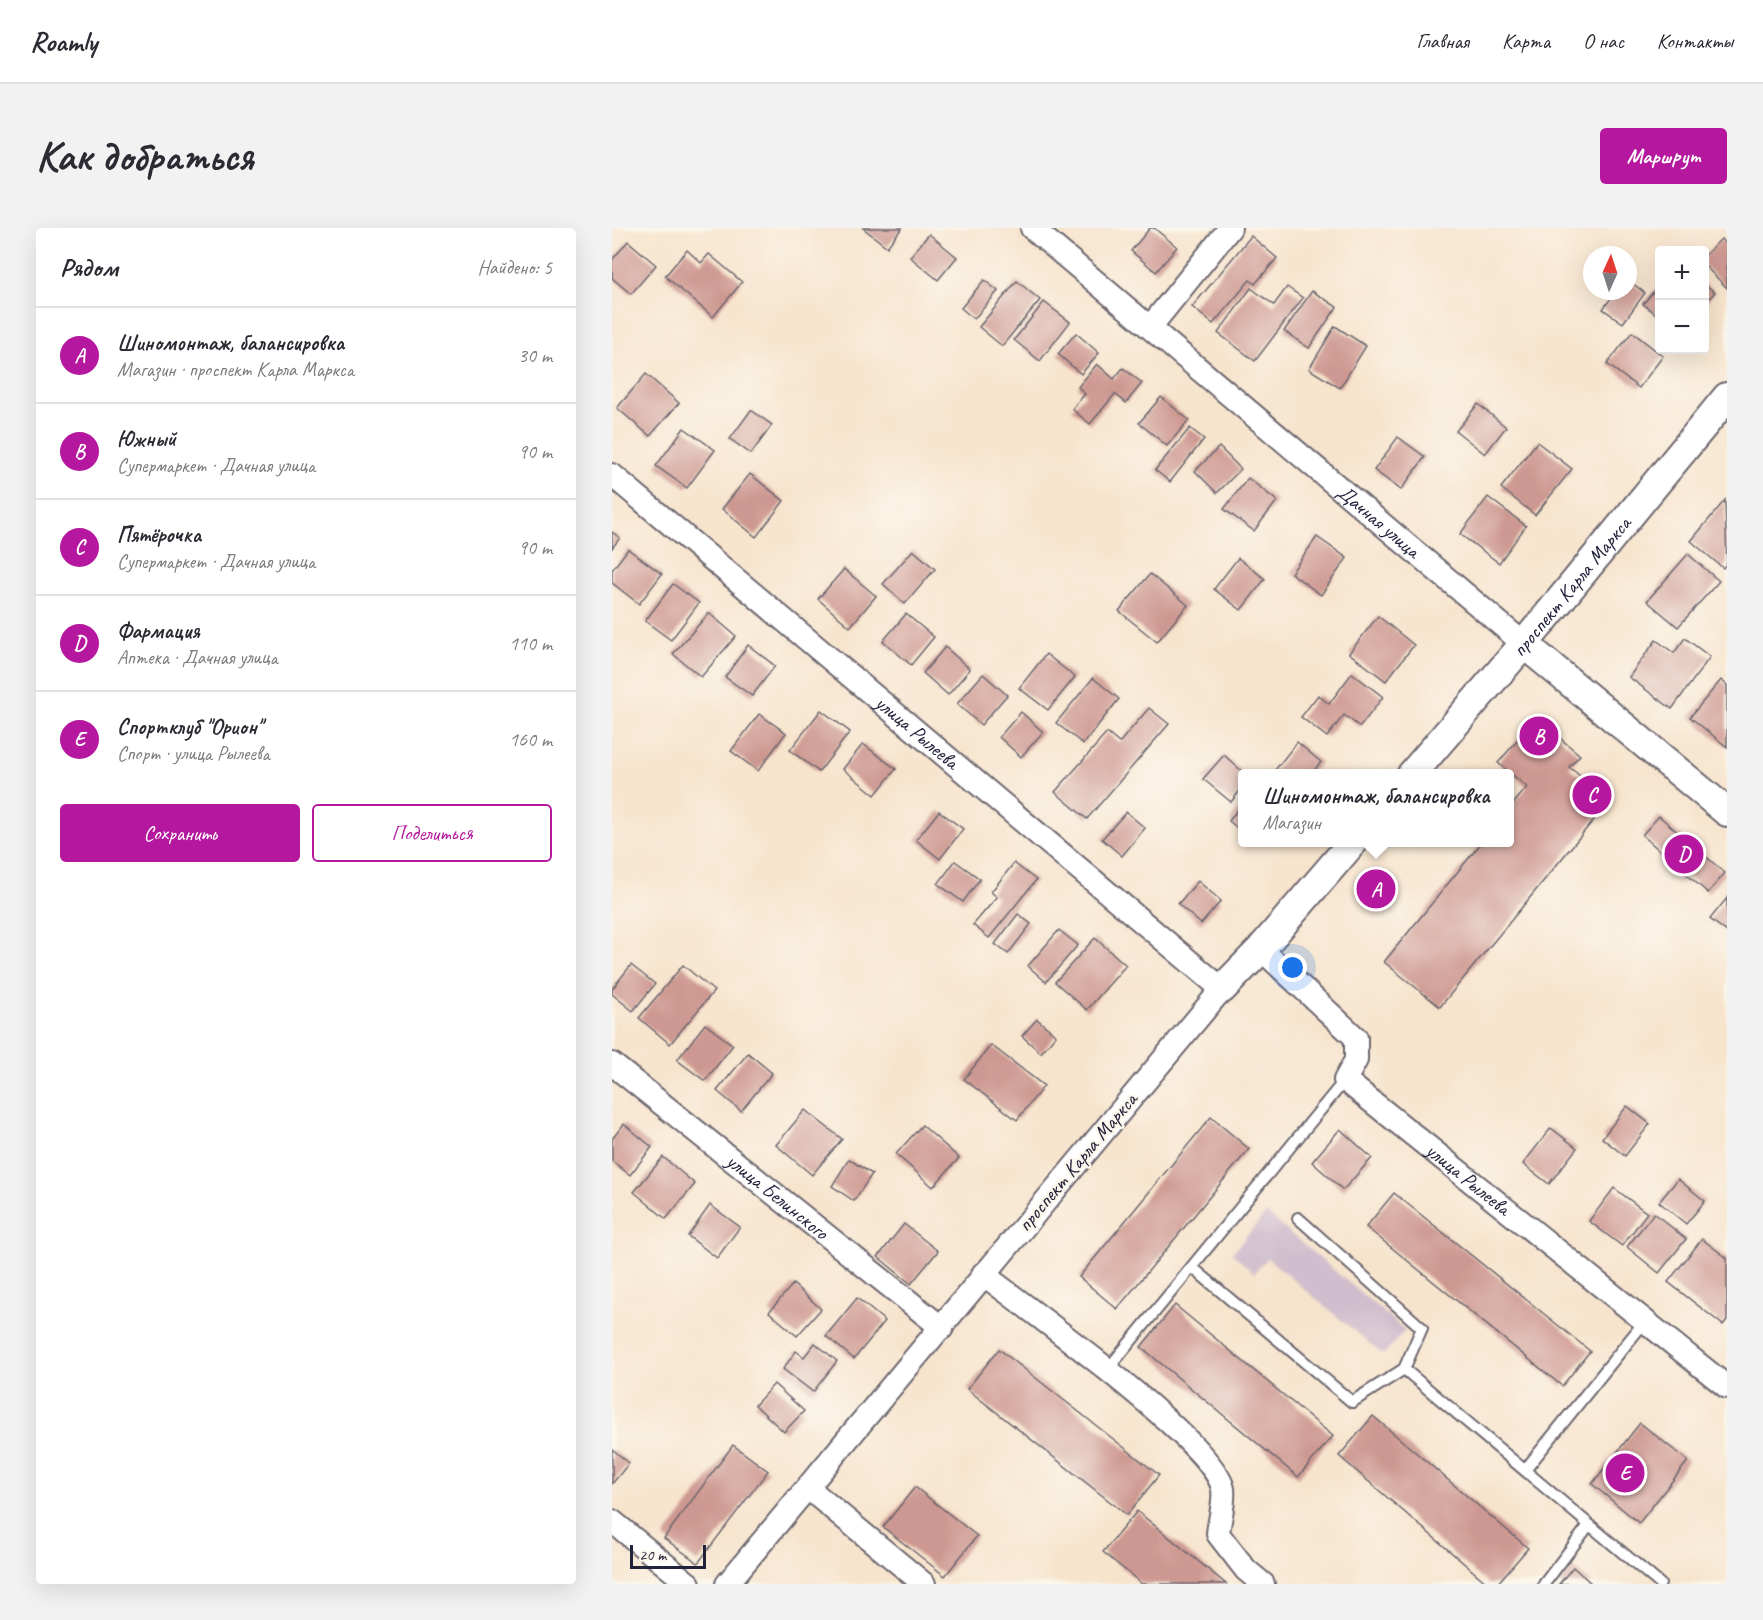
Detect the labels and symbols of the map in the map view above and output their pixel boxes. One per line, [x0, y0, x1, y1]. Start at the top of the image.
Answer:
north arrow [1583, 246, 1637, 300]
street label: Дачная улица [1332, 479, 1427, 565]
street label: проспект Карла Маркса [1506, 509, 1638, 662]
street label: улица Рылеева [869, 688, 966, 776]
pin: B [1520, 714, 1558, 758]
pin: C [1572, 772, 1612, 818]
pin: D [1664, 832, 1704, 876]
pin: A [1356, 866, 1395, 912]
your location [1278, 953, 1307, 982]
street label: проспект Карла Маркса [1011, 1085, 1144, 1237]
street label: улица Рылеева [1419, 1136, 1518, 1222]
street label: улица Белинского [720, 1147, 835, 1246]
pin: E [1606, 1450, 1644, 1496]
scale bar [630, 1542, 706, 1570]

